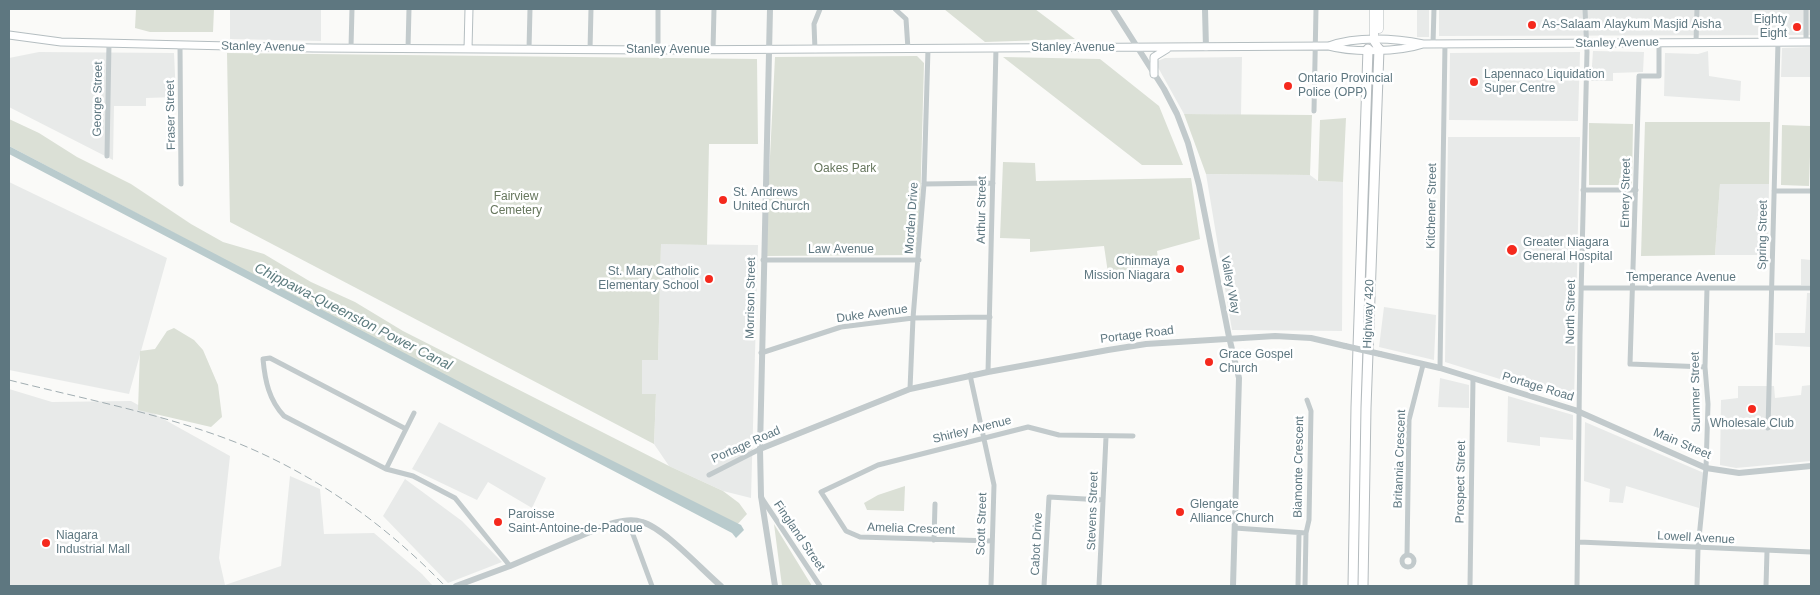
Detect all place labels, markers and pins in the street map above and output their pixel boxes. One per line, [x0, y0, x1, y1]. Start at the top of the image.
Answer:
place label: Eighty Eight [1754, 13, 1787, 41]
place label: As-Salaam Alaykum Masjid Aisha [1542, 18, 1721, 32]
marker: As-Salaam Alaykum Masjid Aisha [1526, 19, 1538, 31]
marker: Eighty Eight [1791, 21, 1803, 33]
place label: Lapennaco Liquidation Super Centre [1484, 68, 1605, 96]
place label: Ontario Provincial Police (OPP) [1298, 72, 1393, 100]
marker: Lapennaco Liquidation Super Centre [1468, 76, 1480, 88]
marker: Ontario Provincial Police (OPP) [1282, 80, 1294, 92]
place label: St. Andrews United Church [733, 186, 810, 214]
marker: St. Andrews United Church [717, 194, 729, 206]
place label: Greater Niagara General Hospital [1523, 236, 1612, 264]
marker: Greater Niagara General Hospital [1505, 243, 1519, 257]
place label: Chinmaya Mission Niagara [1084, 255, 1170, 283]
marker: Chinmaya Mission Niagara [1174, 263, 1186, 275]
place label: St. Mary Catholic Elementary School [598, 265, 699, 293]
marker: St. Mary Catholic Elementary School [703, 273, 715, 285]
place label: Grace Gospel Church [1219, 348, 1293, 376]
marker: Grace Gospel Church [1203, 356, 1215, 368]
marker: Wholesale Club [1746, 403, 1758, 415]
place label: Wholesale Club [1710, 417, 1794, 431]
place label: Glengate Alliance Church [1190, 498, 1274, 526]
marker: Glengate Alliance Church [1174, 506, 1186, 518]
place label: Paroisse Saint-Antoine-de-Padoue [508, 508, 643, 536]
marker: Paroisse Saint-Antoine-de-Padoue [492, 516, 504, 528]
place label: Niagara Industrial Mall [56, 529, 130, 557]
marker: Niagara Industrial Mall [40, 537, 52, 549]

